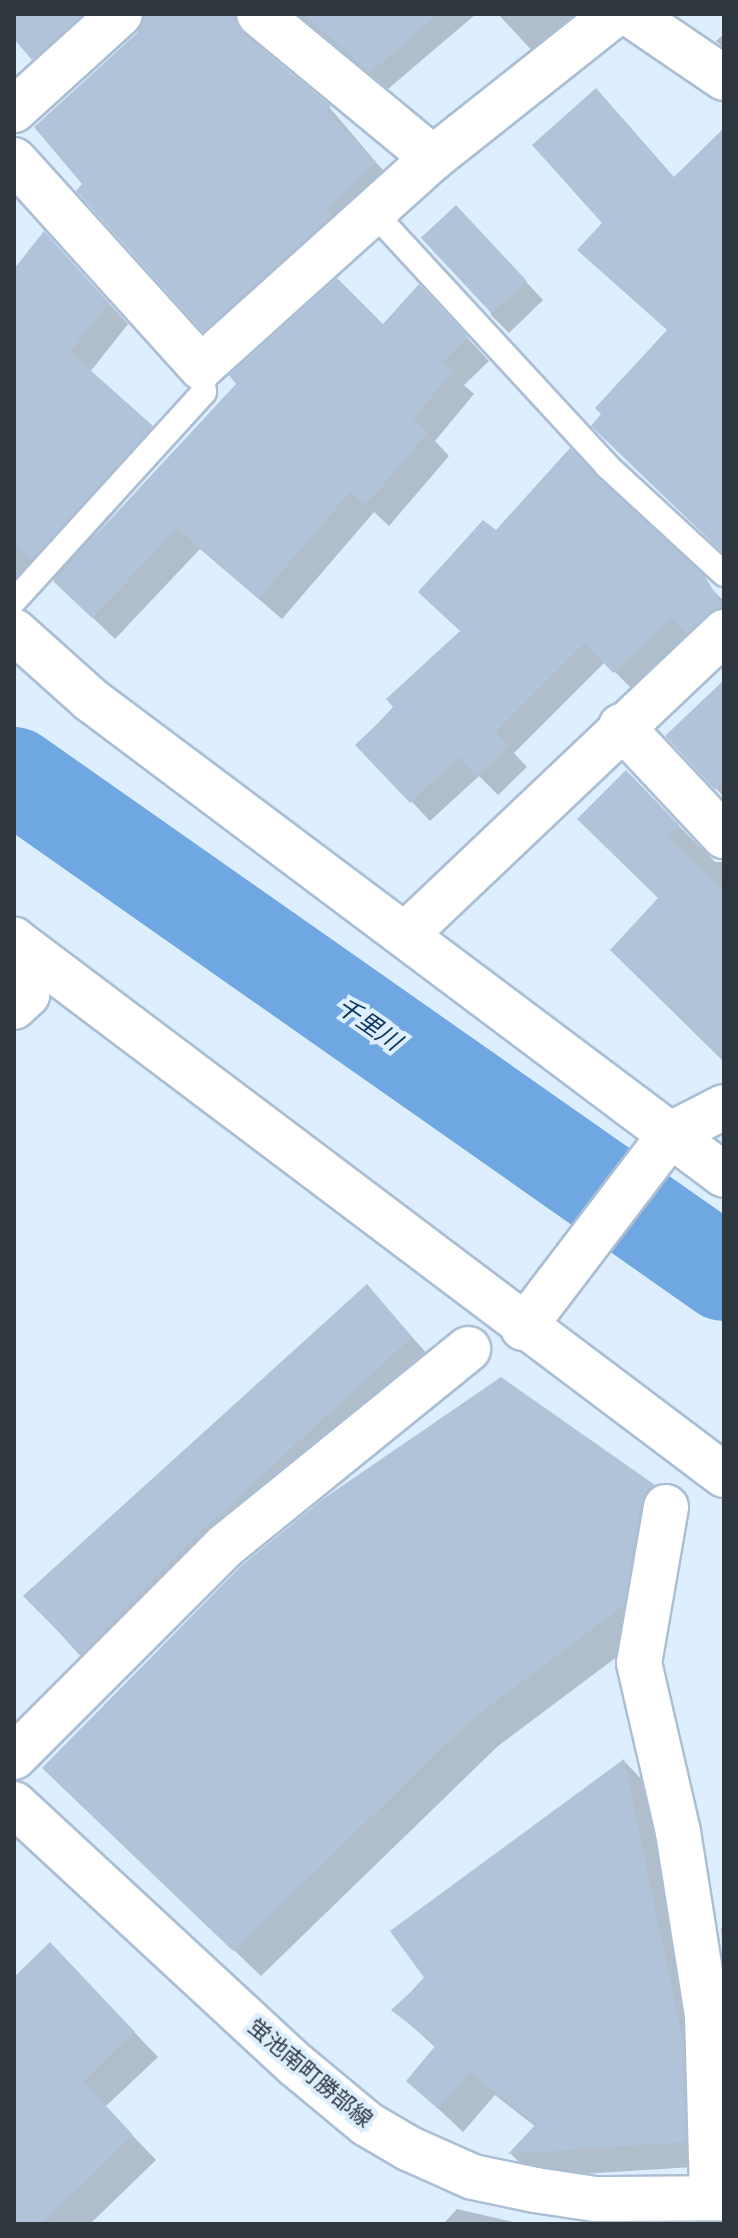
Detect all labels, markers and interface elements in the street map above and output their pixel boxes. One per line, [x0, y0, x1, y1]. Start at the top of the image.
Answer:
water label: 千里川 [331, 992, 407, 1056]
street label: 蛍池南町勝部線 [243, 2013, 377, 2133]

